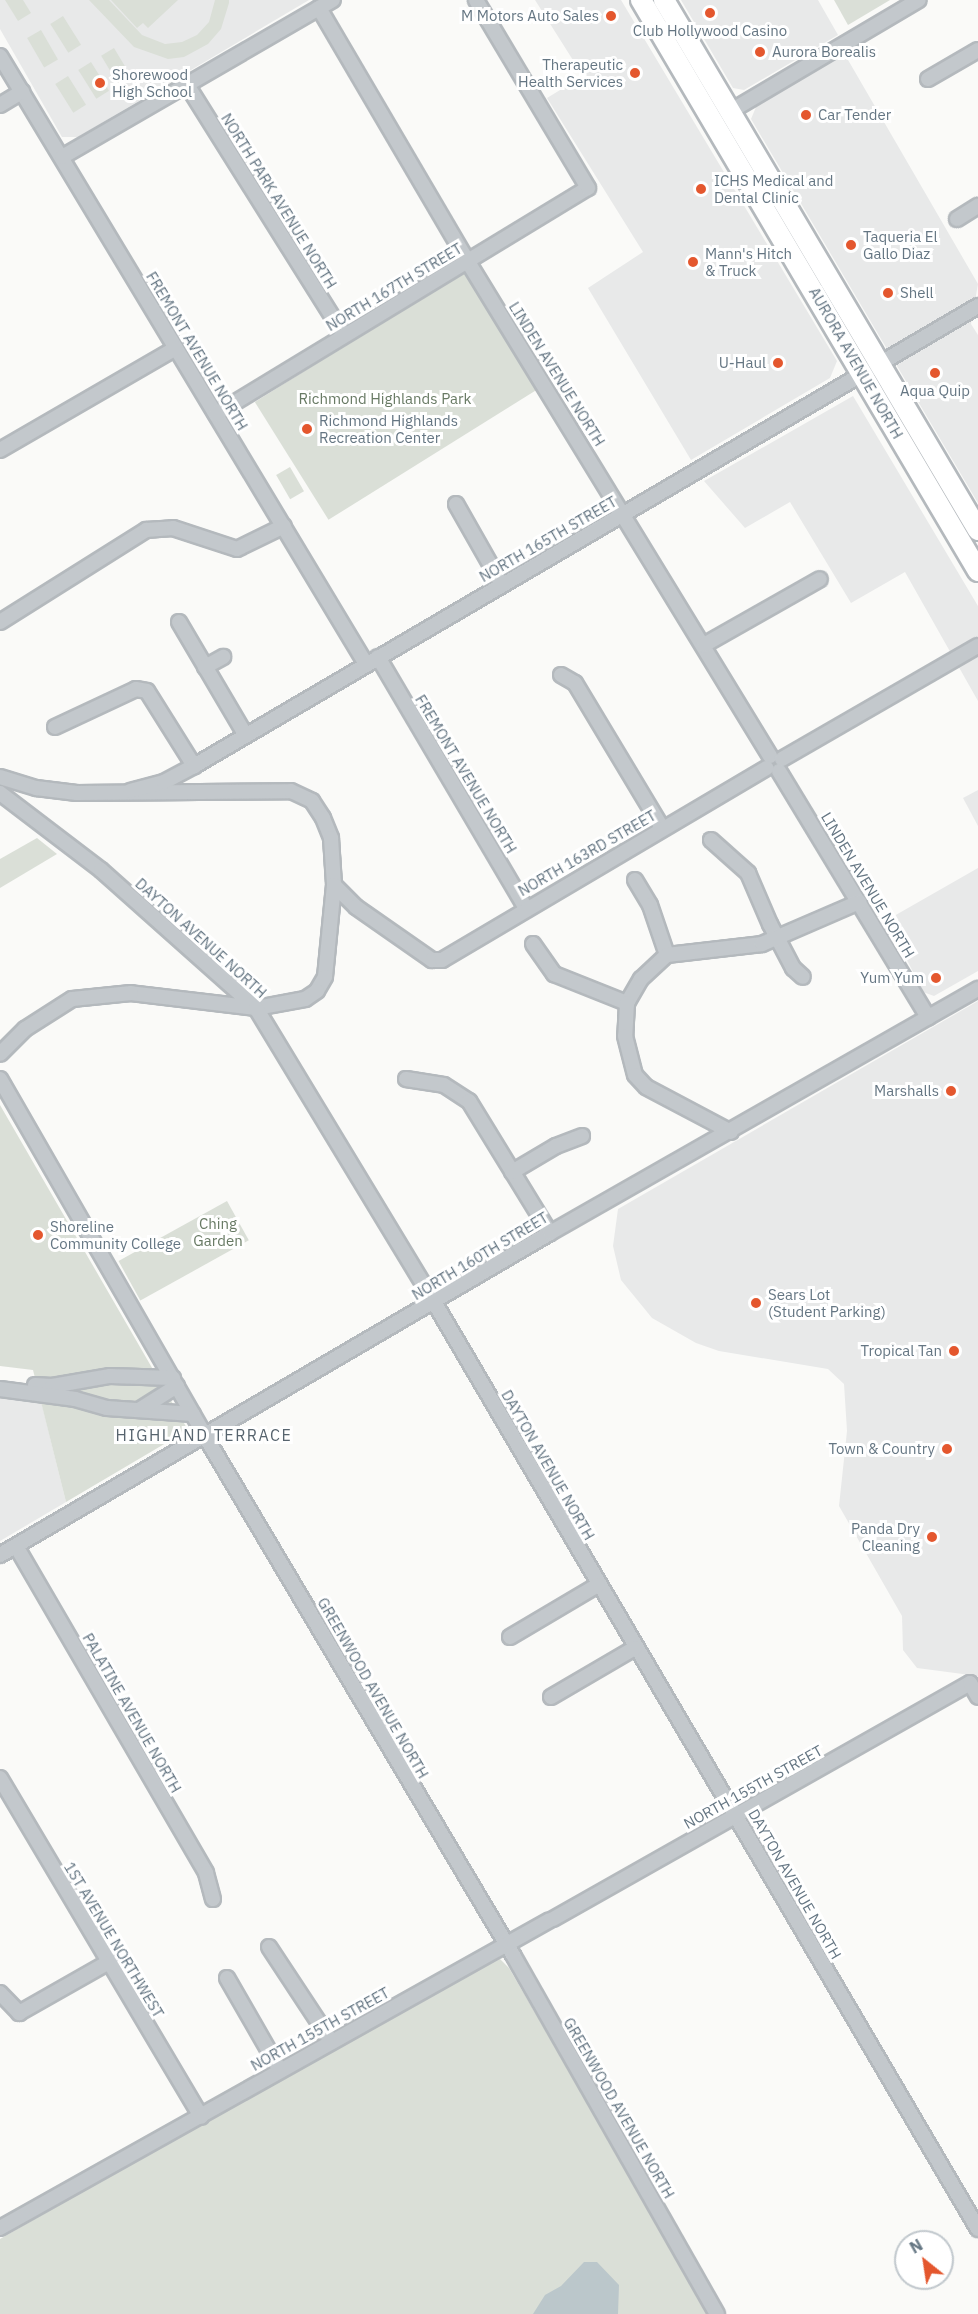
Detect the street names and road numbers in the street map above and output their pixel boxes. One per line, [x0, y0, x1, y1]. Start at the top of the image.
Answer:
street label: NORTH PARK AVENUE NORTH [217, 110, 341, 292]
street label: NORTH 167TH STREET [323, 239, 465, 335]
street label: FREMONT AVENUE NORTH [142, 268, 252, 434]
street label: AURORA AVENUE NORTH [805, 284, 907, 442]
street label: LINDEN AVENUE NORTH [505, 299, 609, 449]
street label: NORTH 165TH STREET [476, 492, 620, 586]
street label: FREMONT AVENUE NORTH [411, 691, 521, 857]
street label: NORTH 163RD STREET [515, 806, 659, 900]
street label: LINDEN AVENUE NORTH [817, 809, 919, 961]
street label: DAYTON AVENUE NORTH [132, 874, 270, 1002]
street label: NORTH 160TH STREET [409, 1208, 551, 1304]
street label: DAYTON AVENUE NORTH [498, 1387, 598, 1543]
street label: GREENWOOD AVENUE NORTH [314, 1594, 432, 1782]
street label: PALATINE AVENUE NORTH [79, 1630, 185, 1796]
street label: NORTH 155TH STREET [681, 1741, 825, 1833]
street label: DAYTON AVENUE NORTH [745, 1806, 845, 1962]
street label: 1ST AVENUE NORTHWEST [60, 1859, 168, 2021]
street label: NORTH 155TH STREET [248, 1983, 392, 2075]
street label: GREENWOOD AVENUE NORTH [560, 2014, 678, 2202]

